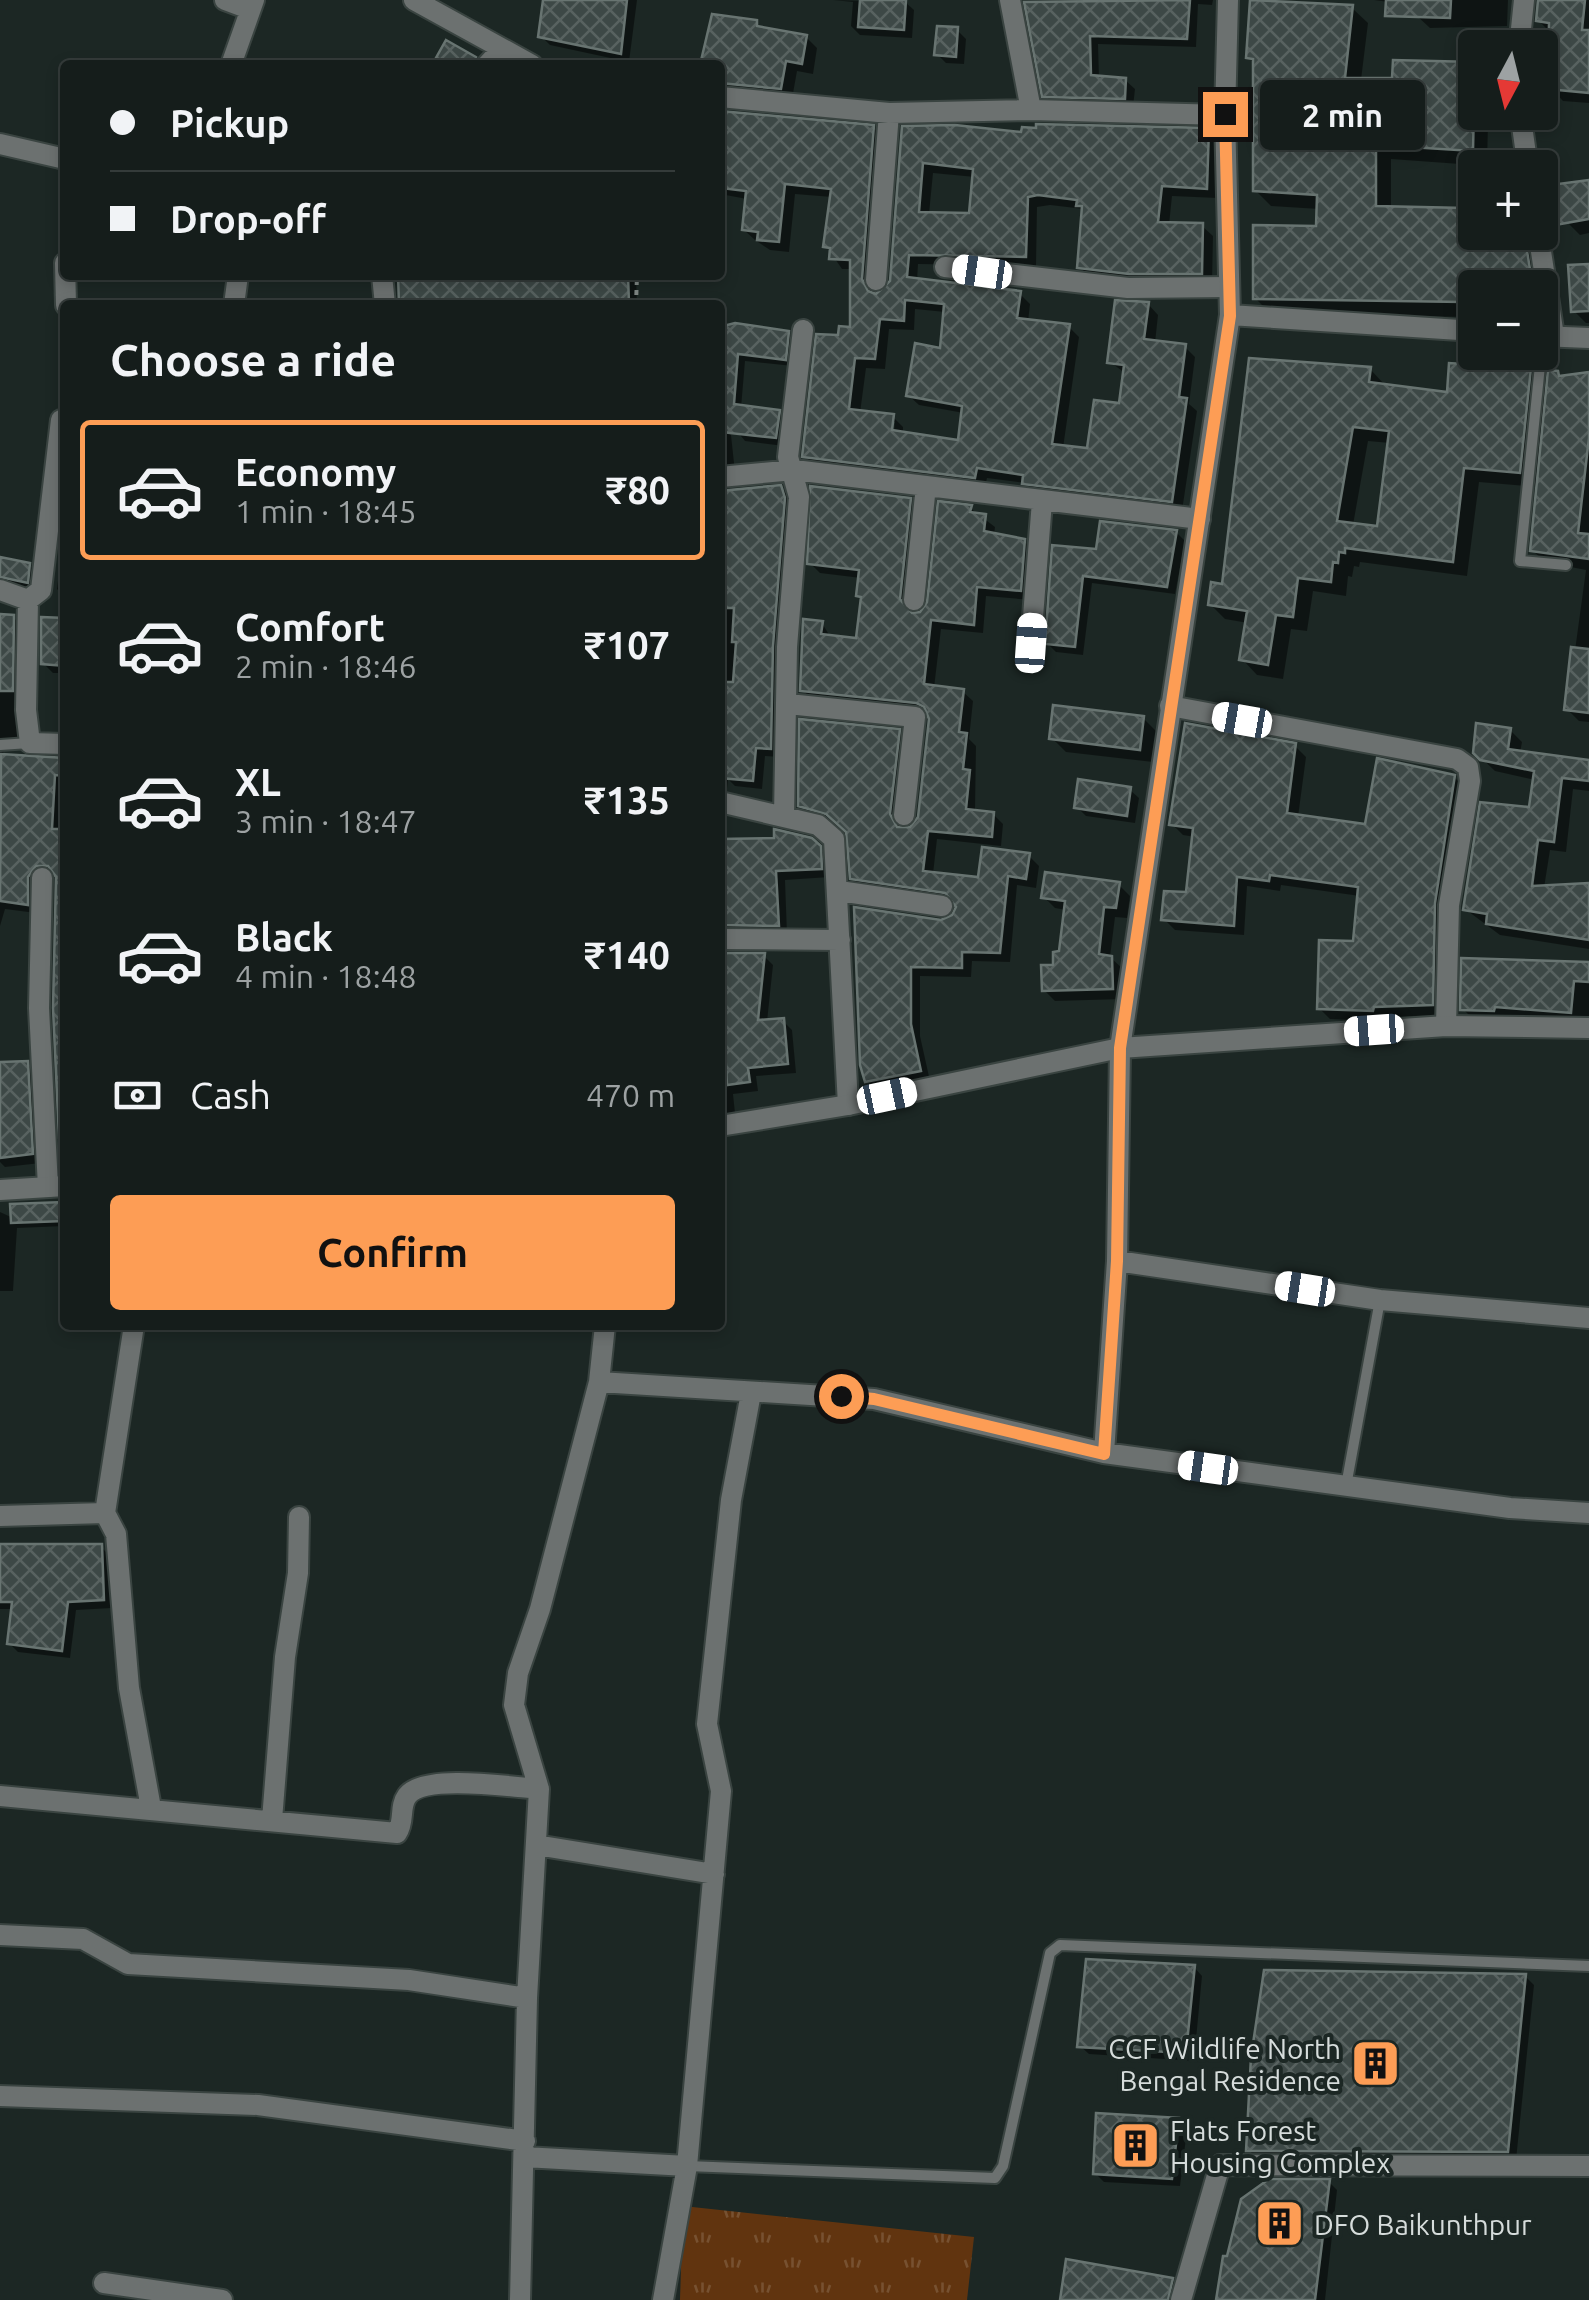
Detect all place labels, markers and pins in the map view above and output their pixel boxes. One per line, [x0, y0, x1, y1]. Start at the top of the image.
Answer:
place label: CCF Wildlife North Bengal Residence [1108, 2033, 1341, 2096]
building icon: CCF Wildlife North Bengal Residence [1350, 2038, 1402, 2090]
place label: Flats Forest Housing Complex [1170, 2115, 1390, 2178]
building icon: Flats Forest Housing Complex [1109, 2120, 1161, 2172]
building icon: DFO Baikunthpur [1253, 2198, 1305, 2250]
place label: DFO Baikunthpur [1314, 2209, 1532, 2240]

